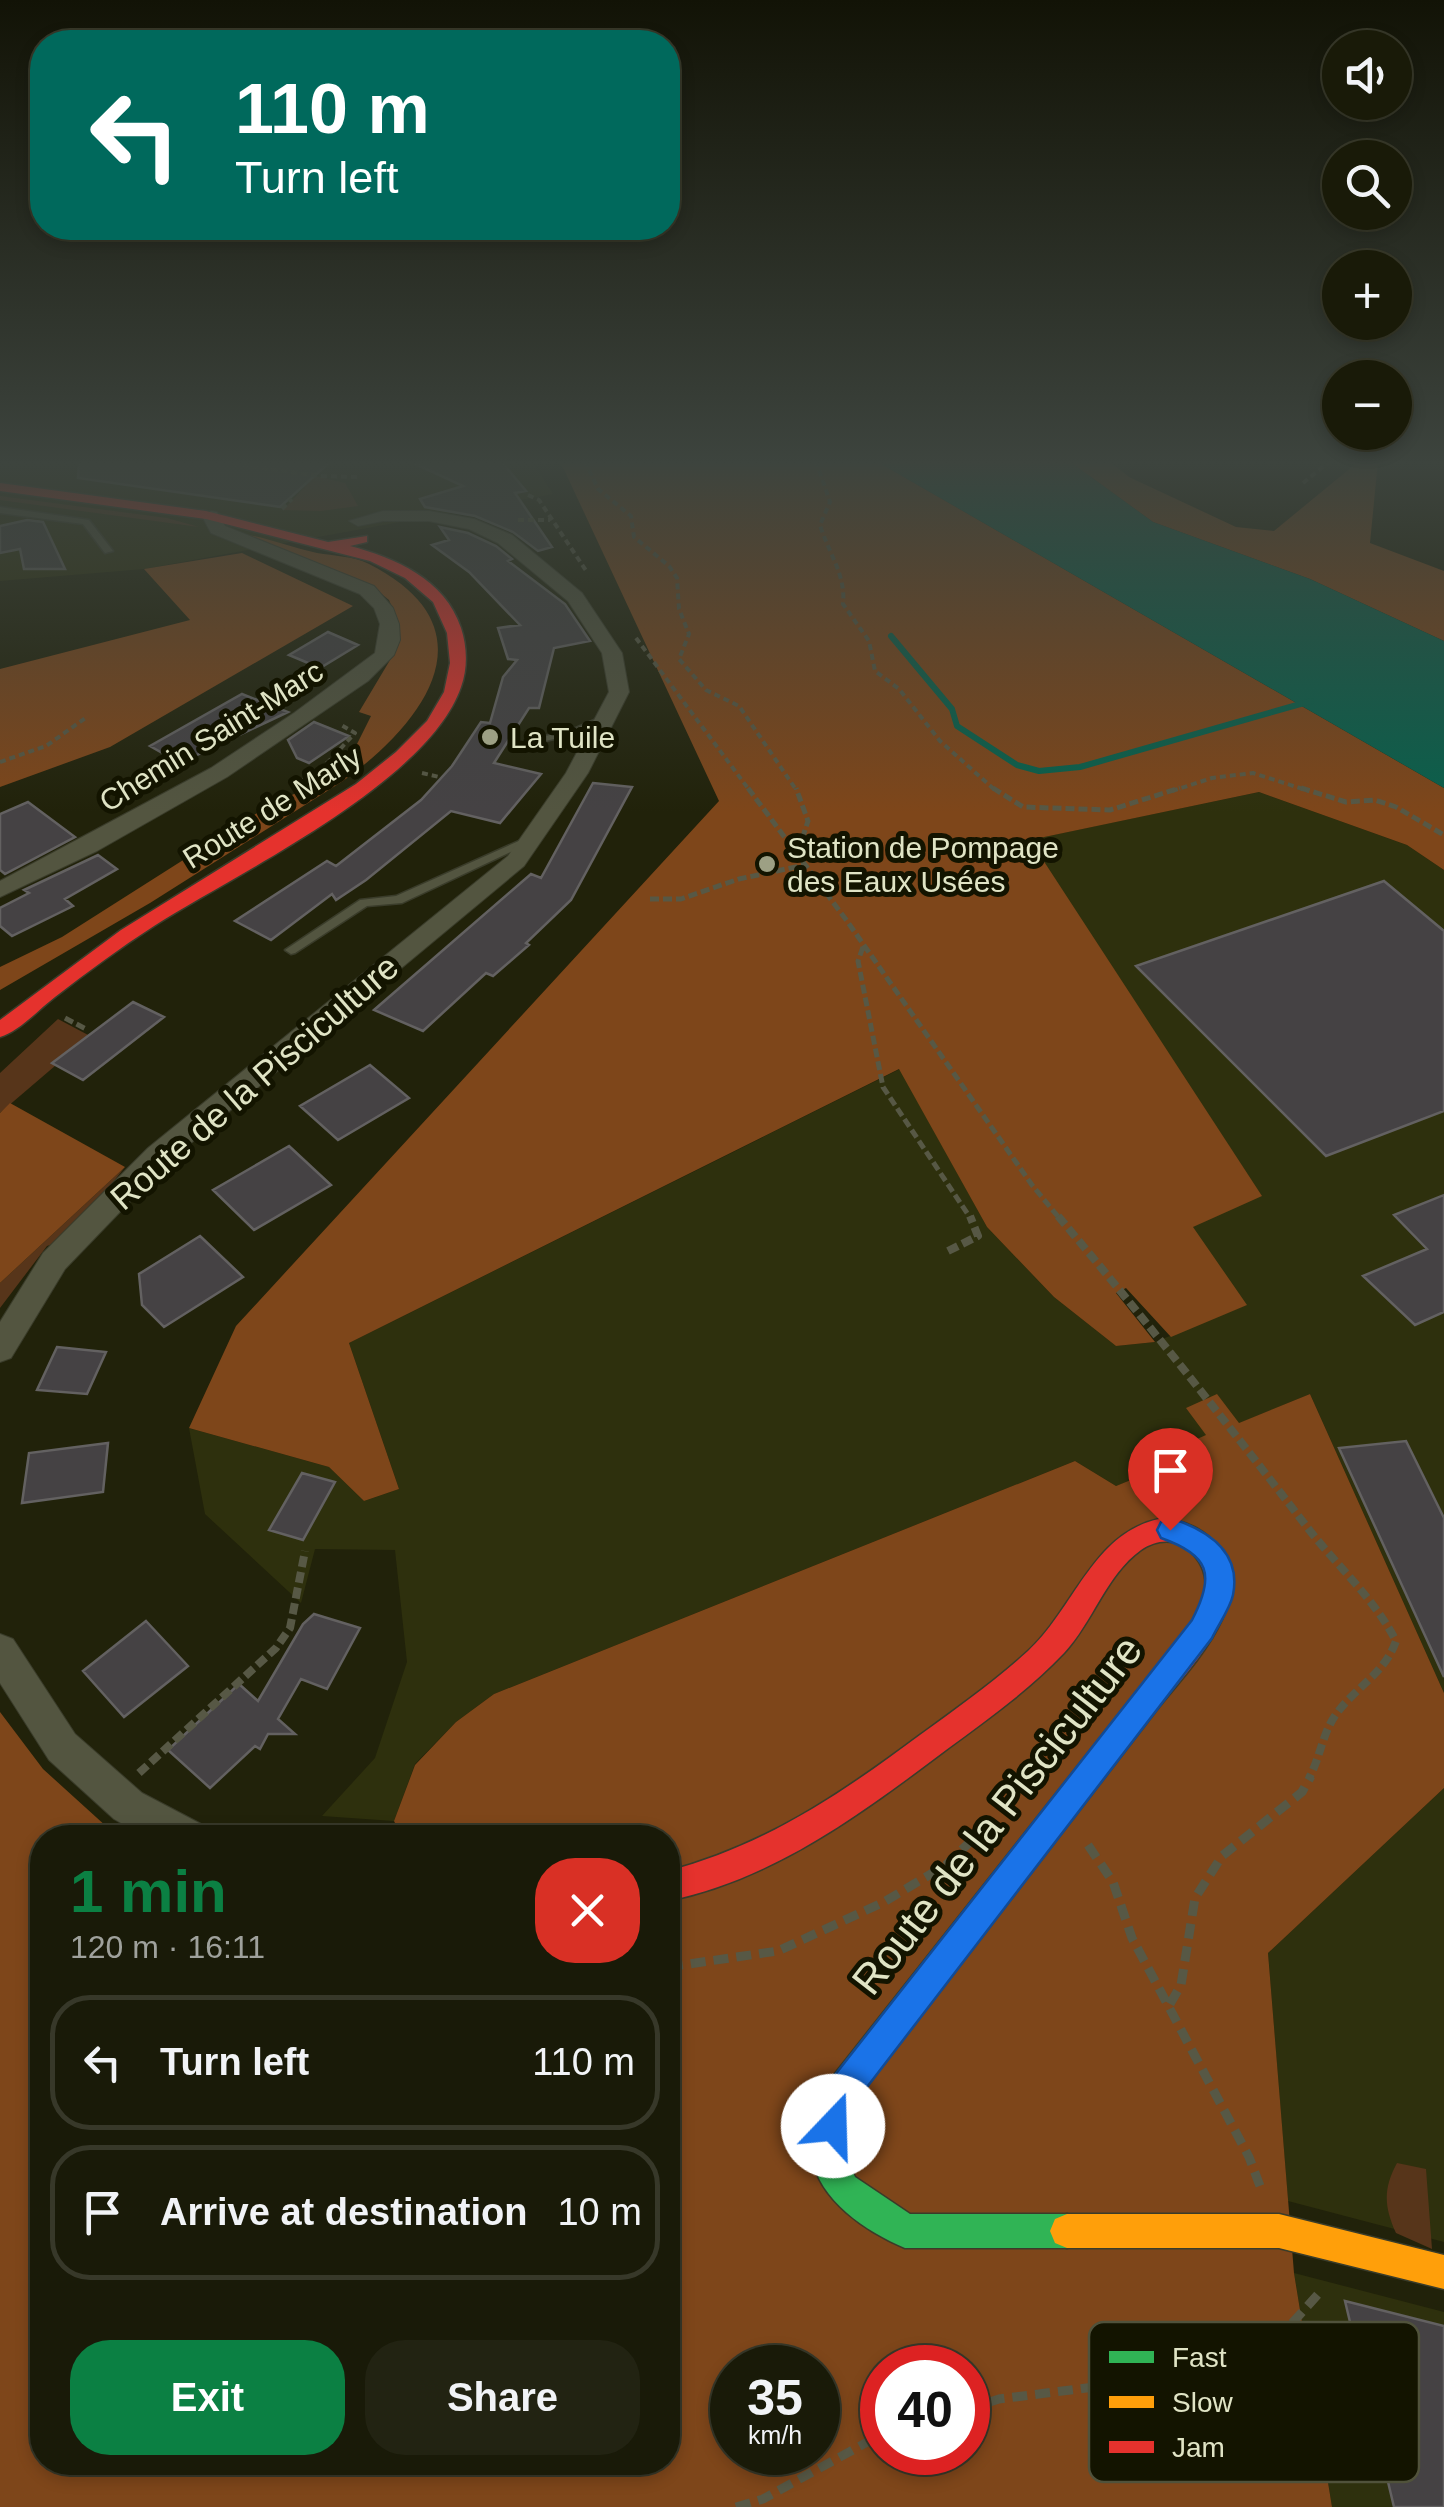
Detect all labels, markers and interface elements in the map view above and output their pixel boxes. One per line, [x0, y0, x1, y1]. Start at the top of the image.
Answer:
map controls [1322, 30, 1412, 450]
button: sound [1322, 30, 1412, 120]
icon: left [70, 70, 200, 200]
text: 110 m [235, 70, 430, 148]
button: search [1322, 140, 1412, 230]
text: Turn left [235, 152, 398, 203]
button: + [1322, 250, 1412, 340]
button: − [1322, 360, 1412, 450]
street label: Chemin Saint-Marc [93, 654, 329, 818]
place label: La Tuile [510, 721, 615, 754]
marker: La Tuile [479, 726, 501, 748]
street label: Route de Marly [177, 739, 367, 875]
place label: Station de Pompage des Eaux Usées [787, 831, 1059, 898]
marker: Station de Pompage des Eaux Usées [756, 853, 778, 875]
street label: Route de la Pisciculture [102, 947, 406, 1217]
pin [1128, 1428, 1213, 1531]
icon: arrive [1143, 1443, 1198, 1498]
street label: Route de la Pisciculture [843, 1627, 1151, 2003]
text: 1 min [70, 1858, 227, 1925]
button: close [535, 1858, 640, 1963]
text: 120 m · 16:11 [70, 1929, 265, 1965]
icon: left [75, 2035, 130, 2090]
text: Turn left [160, 2041, 309, 2083]
text: 110 m [532, 2041, 635, 2083]
position arrow [781, 2074, 885, 2178]
icon: arrive [75, 2185, 130, 2240]
text: Arrive at destination [160, 2191, 527, 2233]
text: 10 m [557, 2191, 642, 2233]
legend [1089, 2322, 1419, 2482]
button: Exit [70, 2340, 345, 2455]
button: Share [365, 2340, 640, 2455]
text: Fast [1172, 2342, 1227, 2373]
speed limit sign: 40 [860, 2345, 990, 2475]
text: 35 [747, 2370, 803, 2426]
text: Slow [1172, 2387, 1233, 2418]
text: km/h [748, 2421, 802, 2449]
text: Jam [1172, 2432, 1225, 2463]

